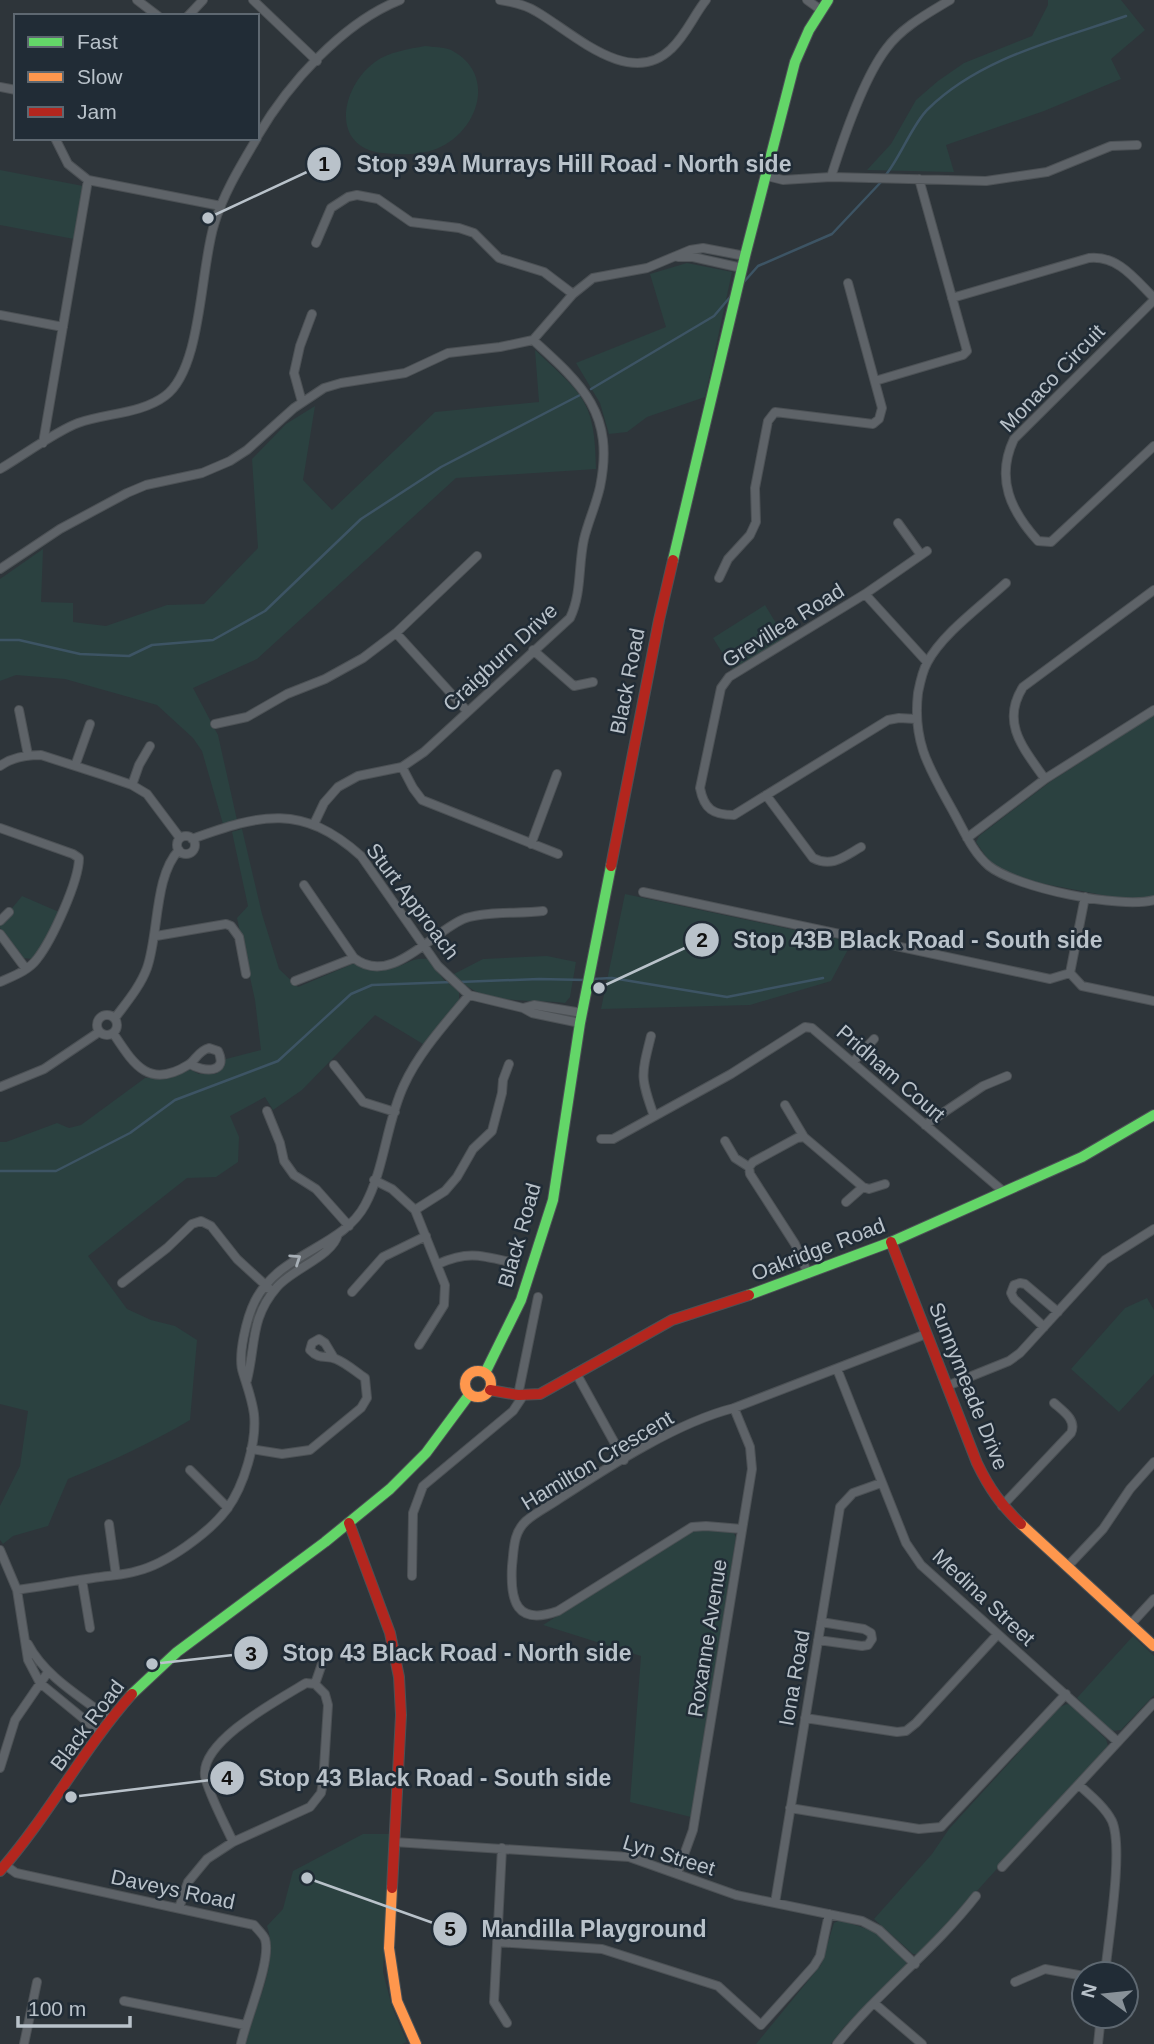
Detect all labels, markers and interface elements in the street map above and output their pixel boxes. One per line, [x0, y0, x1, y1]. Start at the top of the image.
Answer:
legend [14, 14, 259, 140]
text: Fast [77, 30, 118, 53]
text: Slow [77, 65, 123, 88]
text: Jam [77, 100, 117, 123]
callout: Stop 39A Murrays Hill Road - North side [307, 142, 806, 186]
text: Stop 39A Murrays Hill Road - North side [357, 151, 791, 177]
text: 1 [318, 152, 330, 175]
street label: Monaco Circuit [995, 320, 1109, 436]
street label: Grevillea Road [718, 578, 848, 672]
street label: Craigburn Drive [438, 598, 562, 716]
street label: Black Road [605, 626, 649, 736]
street label: Sturt Approach [362, 839, 464, 963]
callout: Stop 43B Black Road - South side [684, 918, 1117, 962]
text: Stop 43B Black Road - South side [733, 927, 1103, 953]
text: 2 [696, 928, 708, 951]
street label: Pridham Court [832, 1020, 950, 1126]
street label: Black Road [493, 1180, 545, 1290]
street label: Oakridge Road [748, 1213, 888, 1285]
one-way arrow [288, 1255, 301, 1267]
street label: Sunnymeade Drive [925, 1299, 1013, 1473]
street label: Hamilton Crescent [517, 1406, 677, 1514]
street label: Medina Street [928, 1544, 1040, 1650]
street label: Roxanne Avenue [683, 1557, 731, 1719]
street label: Iona Road [774, 1628, 814, 1728]
callout: Stop 43 Black Road - North side [233, 1631, 645, 1675]
text: Stop 43 Black Road - North side [283, 1640, 631, 1666]
text: 3 [245, 1642, 257, 1665]
street label: Black Road [46, 1675, 128, 1775]
callout: Stop 43 Black Road - South side [209, 1756, 625, 1800]
text: Stop 43 Black Road - South side [259, 1765, 611, 1791]
text: 4 [221, 1766, 233, 1789]
street label: Lyn Street [620, 1830, 718, 1880]
street label: Daveys Road [109, 1865, 237, 1913]
callout: Mandilla Playground [433, 1907, 721, 1951]
text: Mandilla Playground [482, 1916, 706, 1942]
text: 5 [444, 1917, 456, 1940]
north arrow [1070, 1960, 1140, 2030]
text: N [1077, 1981, 1101, 2000]
scale bar [18, 1984, 130, 2028]
text: 100 m [28, 1997, 86, 2020]

